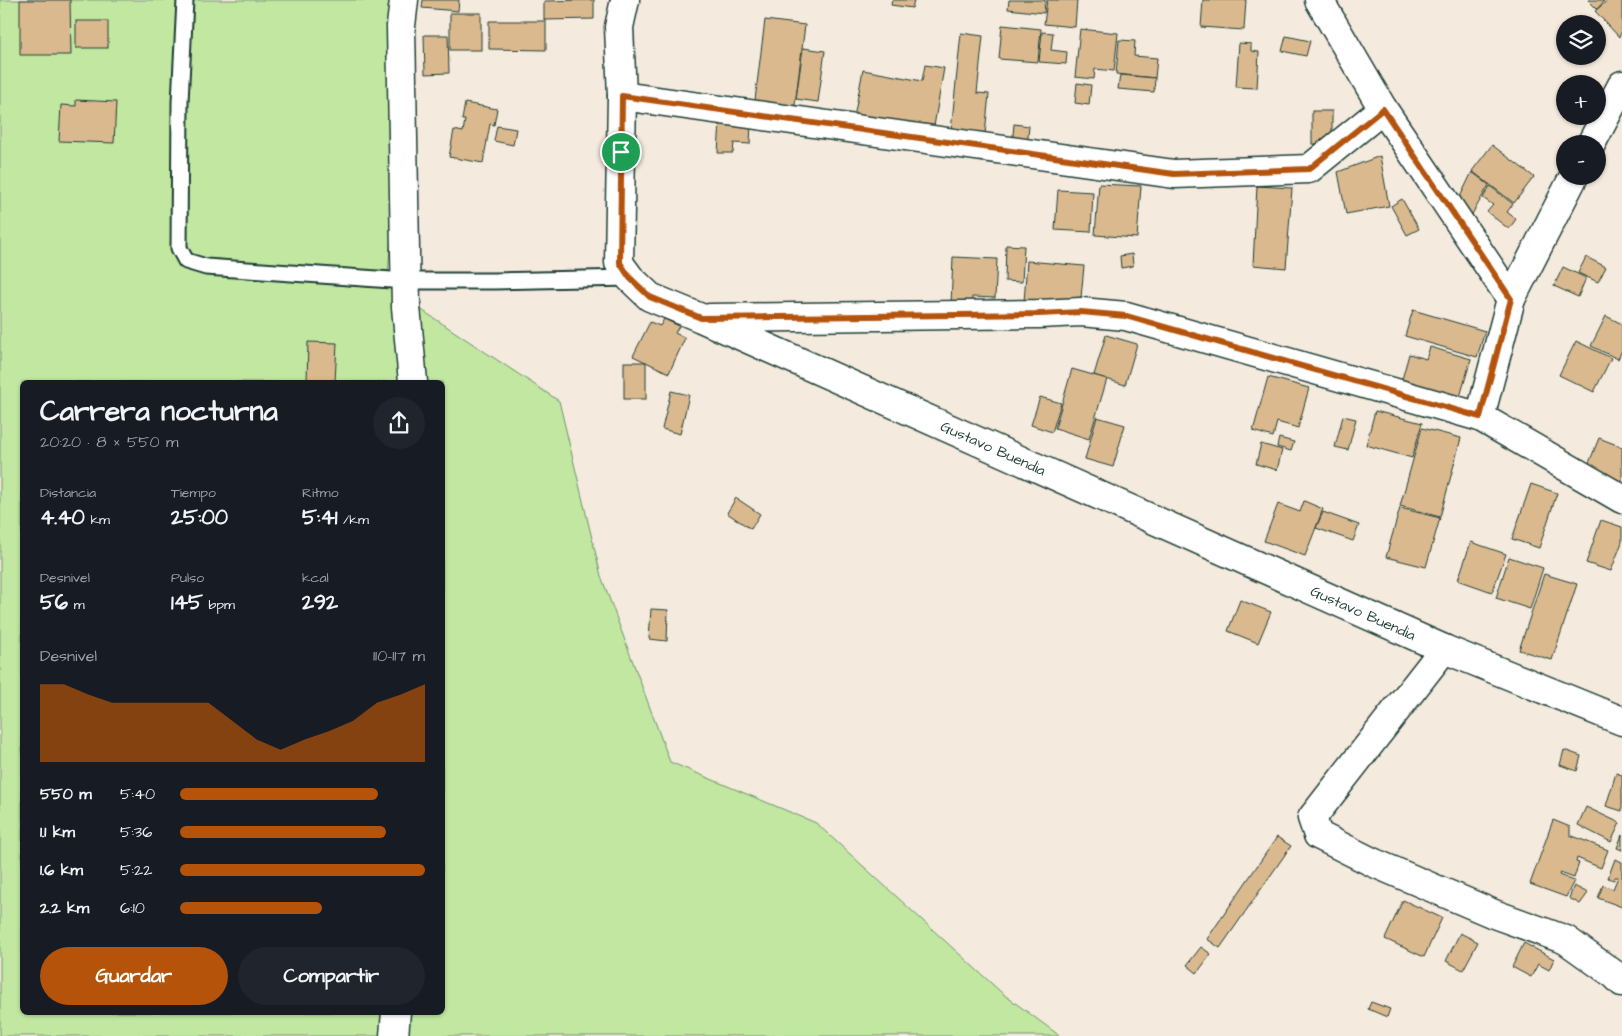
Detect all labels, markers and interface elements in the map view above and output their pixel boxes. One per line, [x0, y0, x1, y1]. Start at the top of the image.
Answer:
map controls [1556, 15, 1606, 185]
button: layers [1556, 15, 1606, 65]
button: + [1556, 75, 1606, 125]
pin [600, 131, 642, 173]
button: − [1556, 135, 1606, 185]
icon: arrive [607, 138, 635, 166]
text: Carrera nocturna [40, 392, 278, 431]
button: share [373, 397, 425, 449]
street label: Gustavo Buendia [937, 416, 1049, 481]
text: 20:20 · 8 × 550 m [40, 431, 179, 453]
text: Distancia [40, 483, 96, 503]
text: Tiempo [171, 483, 216, 503]
text: Ritmo [302, 483, 339, 503]
text: 4.40 [40, 503, 85, 532]
text: 25:00 [171, 503, 228, 532]
text: 5:41 [302, 503, 337, 532]
text: km [85, 510, 110, 530]
text: /km [337, 510, 369, 530]
text: Desnivel [40, 568, 90, 588]
text: Pulso [171, 568, 204, 588]
text: kcal [302, 568, 329, 588]
street label: Gustavo Buendia [1307, 581, 1419, 646]
text: 56 [40, 588, 68, 617]
text: 145 [171, 588, 203, 617]
text: 292 [302, 588, 338, 617]
text: m [68, 595, 85, 615]
text: bpm [203, 595, 235, 615]
text: Desnivel [40, 645, 97, 667]
text: 110–117 m [373, 645, 425, 667]
text: 550 m [40, 783, 92, 805]
text: 5:40 [120, 783, 155, 805]
text: 1.1 km [40, 821, 75, 843]
text: 5:36 [120, 821, 152, 843]
text: 1.6 km [40, 859, 83, 881]
text: 5:22 [120, 859, 152, 881]
text: 2.2 km [40, 897, 89, 919]
text: 6:10 [120, 897, 145, 919]
button: Guardar [40, 947, 228, 1005]
button: Compartir [238, 947, 425, 1005]

